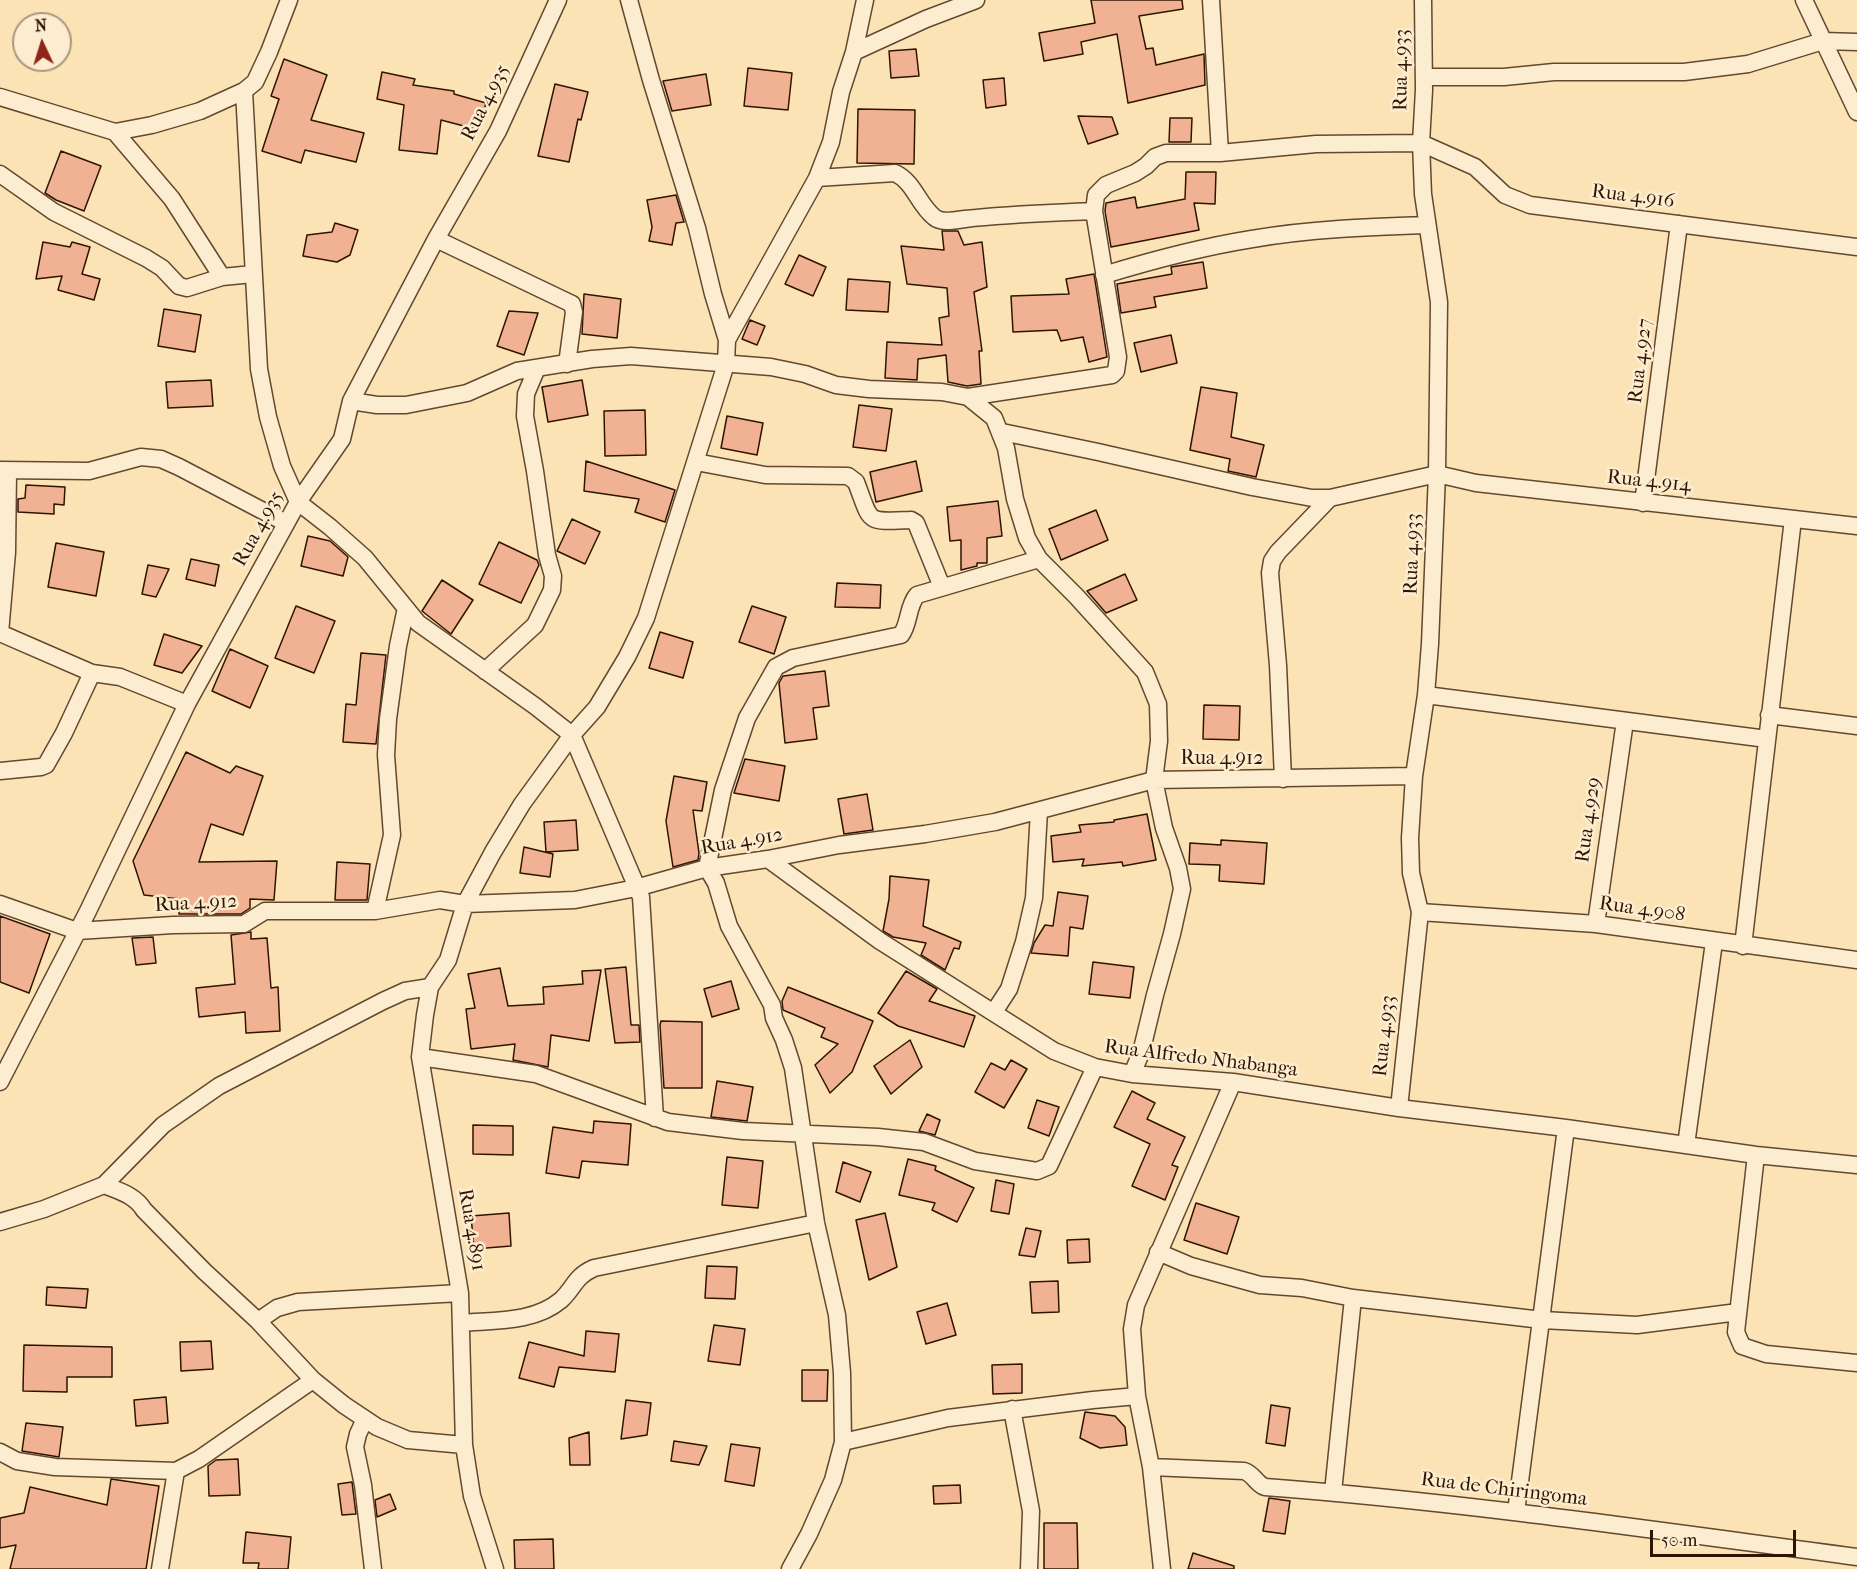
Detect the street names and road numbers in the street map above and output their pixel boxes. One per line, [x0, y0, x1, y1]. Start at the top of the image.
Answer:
street label: Rua 4.933 [1389, 29, 1415, 111]
street label: Rua 4.935 [457, 61, 515, 145]
street label: Rua 4.916 [1590, 180, 1676, 214]
street label: Rua 4.927 [1624, 317, 1658, 405]
street label: Rua 4.914 [1606, 466, 1692, 498]
street label: Rua 4.935 [229, 487, 289, 571]
street label: Rua 4.933 [1400, 513, 1426, 595]
street label: Rua 4.912 [1181, 747, 1263, 771]
street label: Rua 4.929 [1571, 776, 1607, 864]
street label: Rua 4.912 [699, 823, 785, 861]
street label: Rua 4.912 [154, 890, 238, 918]
street label: Rua 4.908 [1597, 892, 1687, 928]
street label: Rua 4.933 [1369, 994, 1401, 1078]
street label: Rua Alfredo Nhabanga [1103, 1035, 1299, 1083]
street label: Rua 4.891 [452, 1187, 490, 1273]
street label: Rua de Chiringoma [1420, 1468, 1588, 1512]

